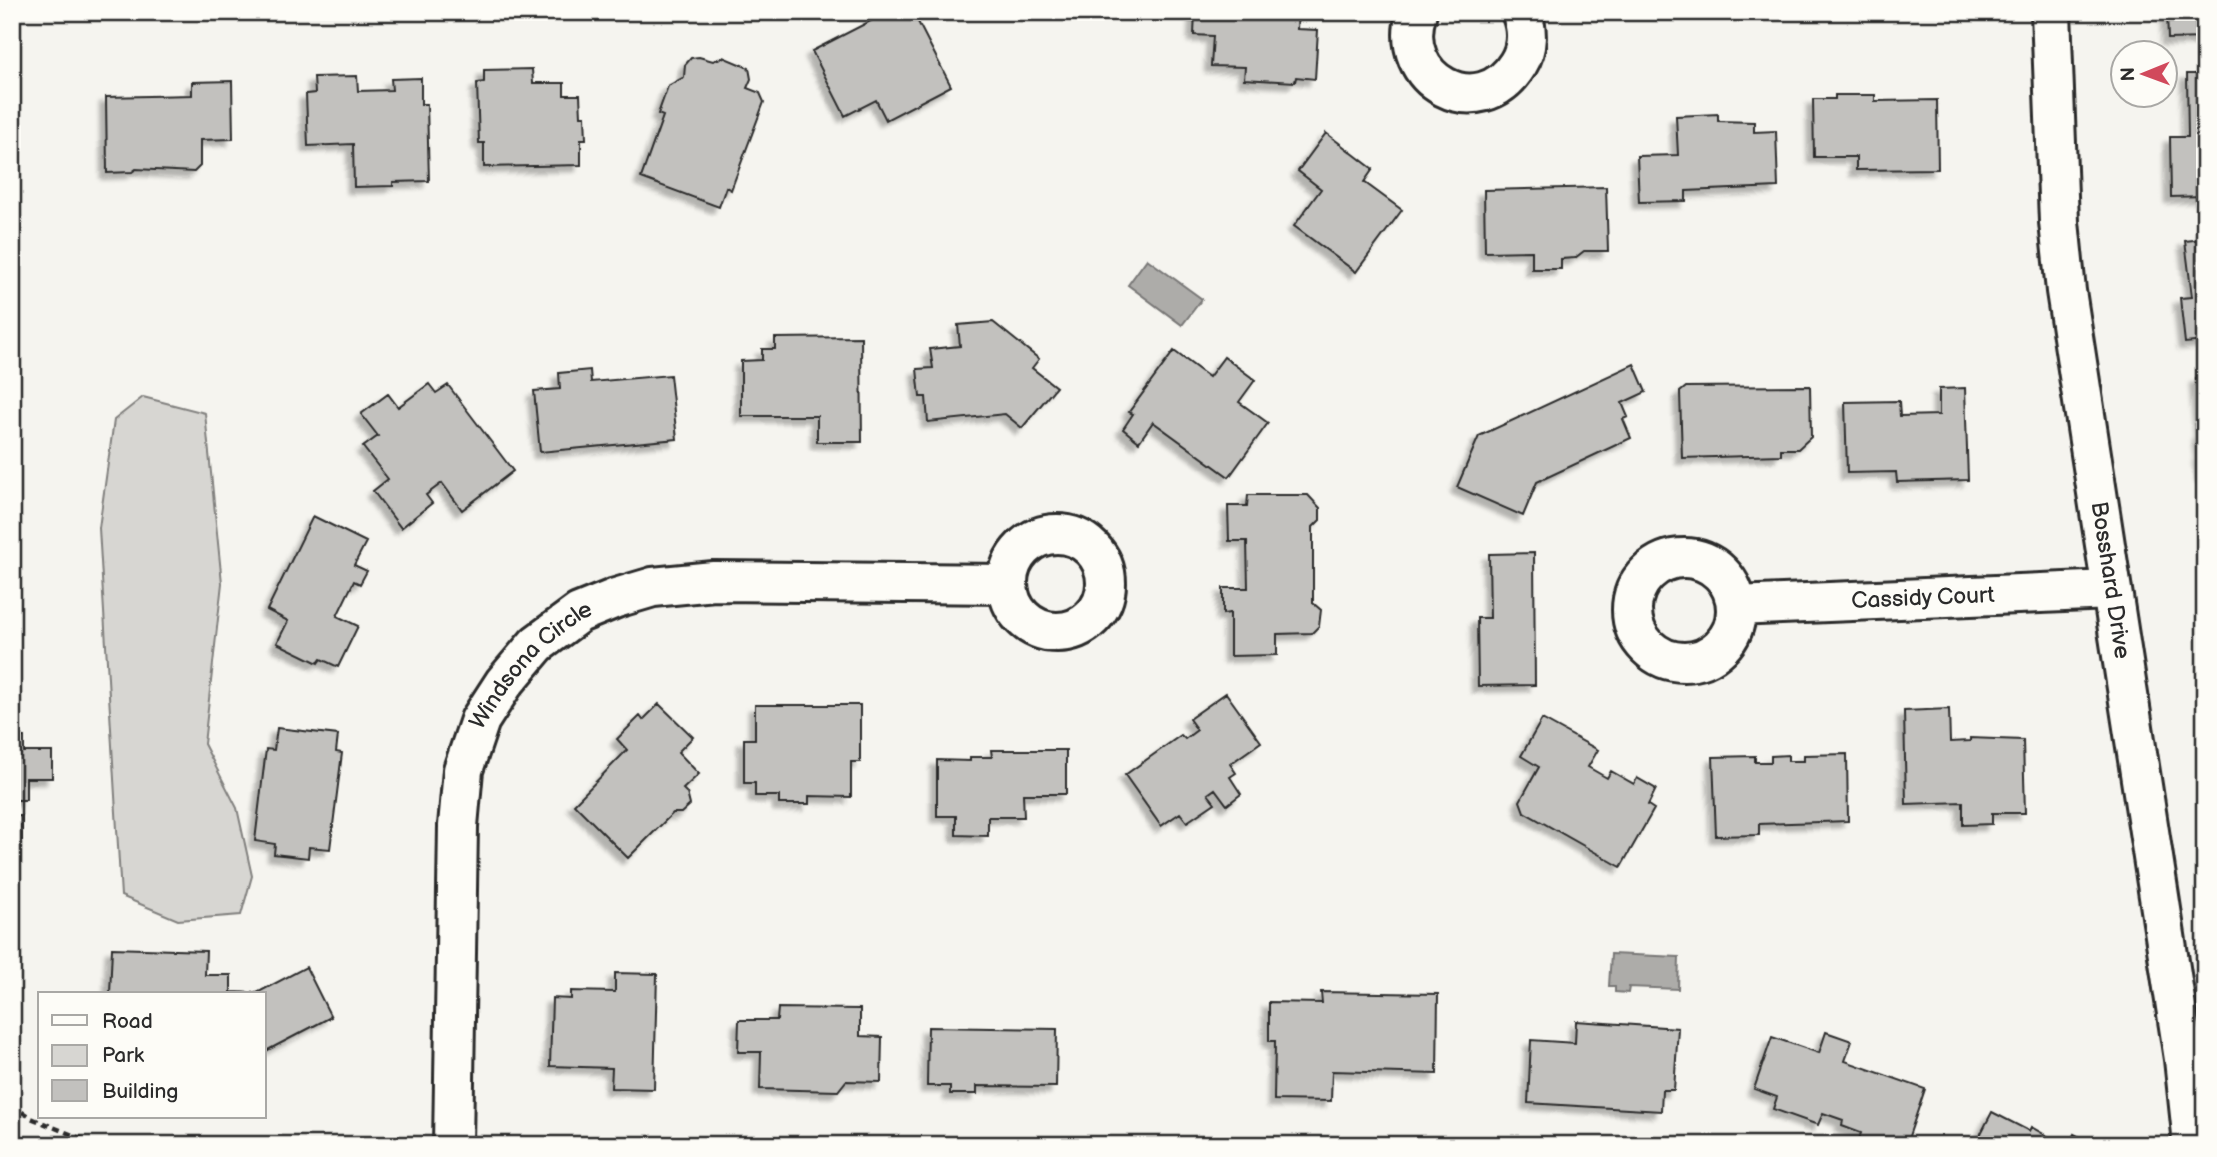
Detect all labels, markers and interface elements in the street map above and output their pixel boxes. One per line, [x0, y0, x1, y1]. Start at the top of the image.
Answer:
north arrow [2108, 38, 2178, 108]
text: N [2117, 67, 2140, 82]
street label: Bosshard Drive [2085, 500, 2136, 661]
street label: Cassidy Court [1851, 581, 1995, 615]
street label: Windsona Circle [464, 595, 596, 735]
legend [38, 992, 266, 1118]
text: Road [102, 1009, 153, 1034]
text: Park [102, 1043, 145, 1068]
text: Building [102, 1079, 178, 1104]

